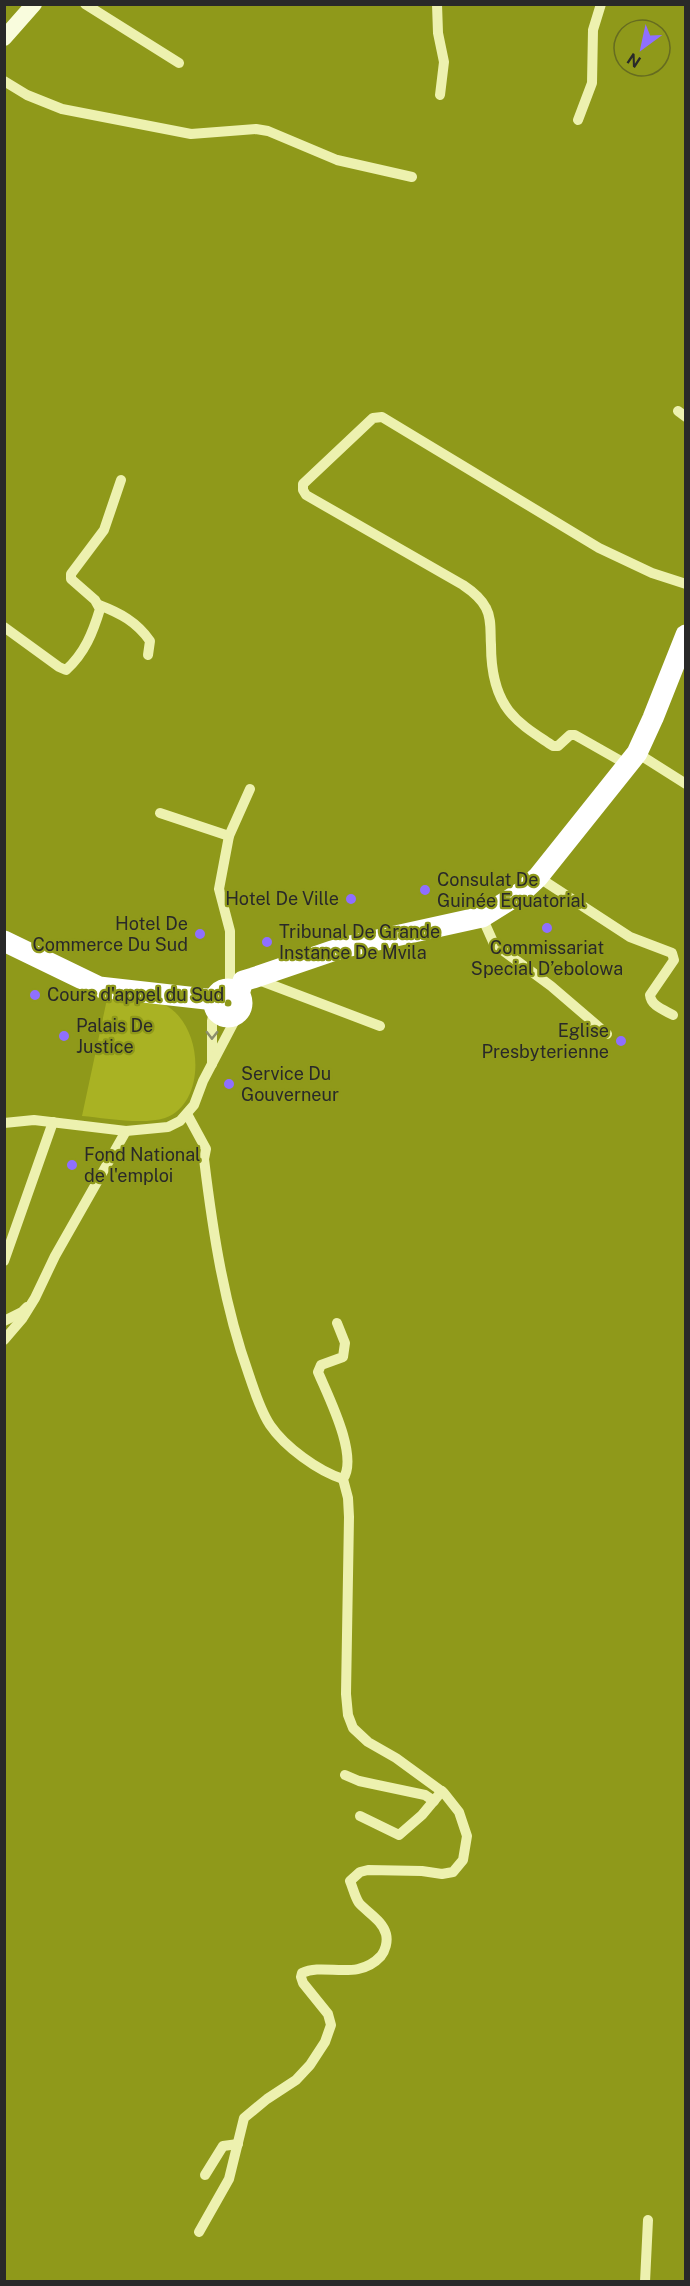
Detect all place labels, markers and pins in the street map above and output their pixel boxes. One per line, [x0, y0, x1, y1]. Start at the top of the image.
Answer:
place label: Consulat De Guinée Equatorial [437, 869, 586, 911]
marker: Consulat De Guinée Equatorial [418, 883, 432, 897]
place label: Hotel De Ville [225, 888, 339, 909]
marker: Hotel De Ville [344, 892, 358, 906]
place label: Hotel De Commerce Du Sud [32, 913, 188, 955]
place label: Tribunal De Grande Instance De Mvila [279, 921, 440, 963]
marker: Commissariat Special D’ebolowa [540, 921, 554, 935]
marker: Hotel De Commerce Du Sud [193, 927, 207, 941]
marker: Tribunal De Grande Instance De Mvila [260, 935, 274, 949]
place label: Commissariat Special D’ebolowa [471, 937, 623, 979]
place label: Cours d'appel du Sud [47, 984, 224, 1005]
marker: Cours d'appel du Sud [28, 988, 42, 1002]
place label: Palais De Justice [76, 1015, 153, 1057]
place label: Eglise Presbyterienne [482, 1020, 609, 1062]
marker: Palais De Justice [57, 1029, 71, 1043]
marker: Eglise Presbyterienne [614, 1034, 628, 1048]
place label: Service Du Gouverneur [241, 1063, 339, 1105]
marker: Service Du Gouverneur [222, 1077, 236, 1091]
place label: Fond National de l'emploi [84, 1144, 201, 1186]
marker: Fond National de l'emploi [65, 1158, 79, 1172]

